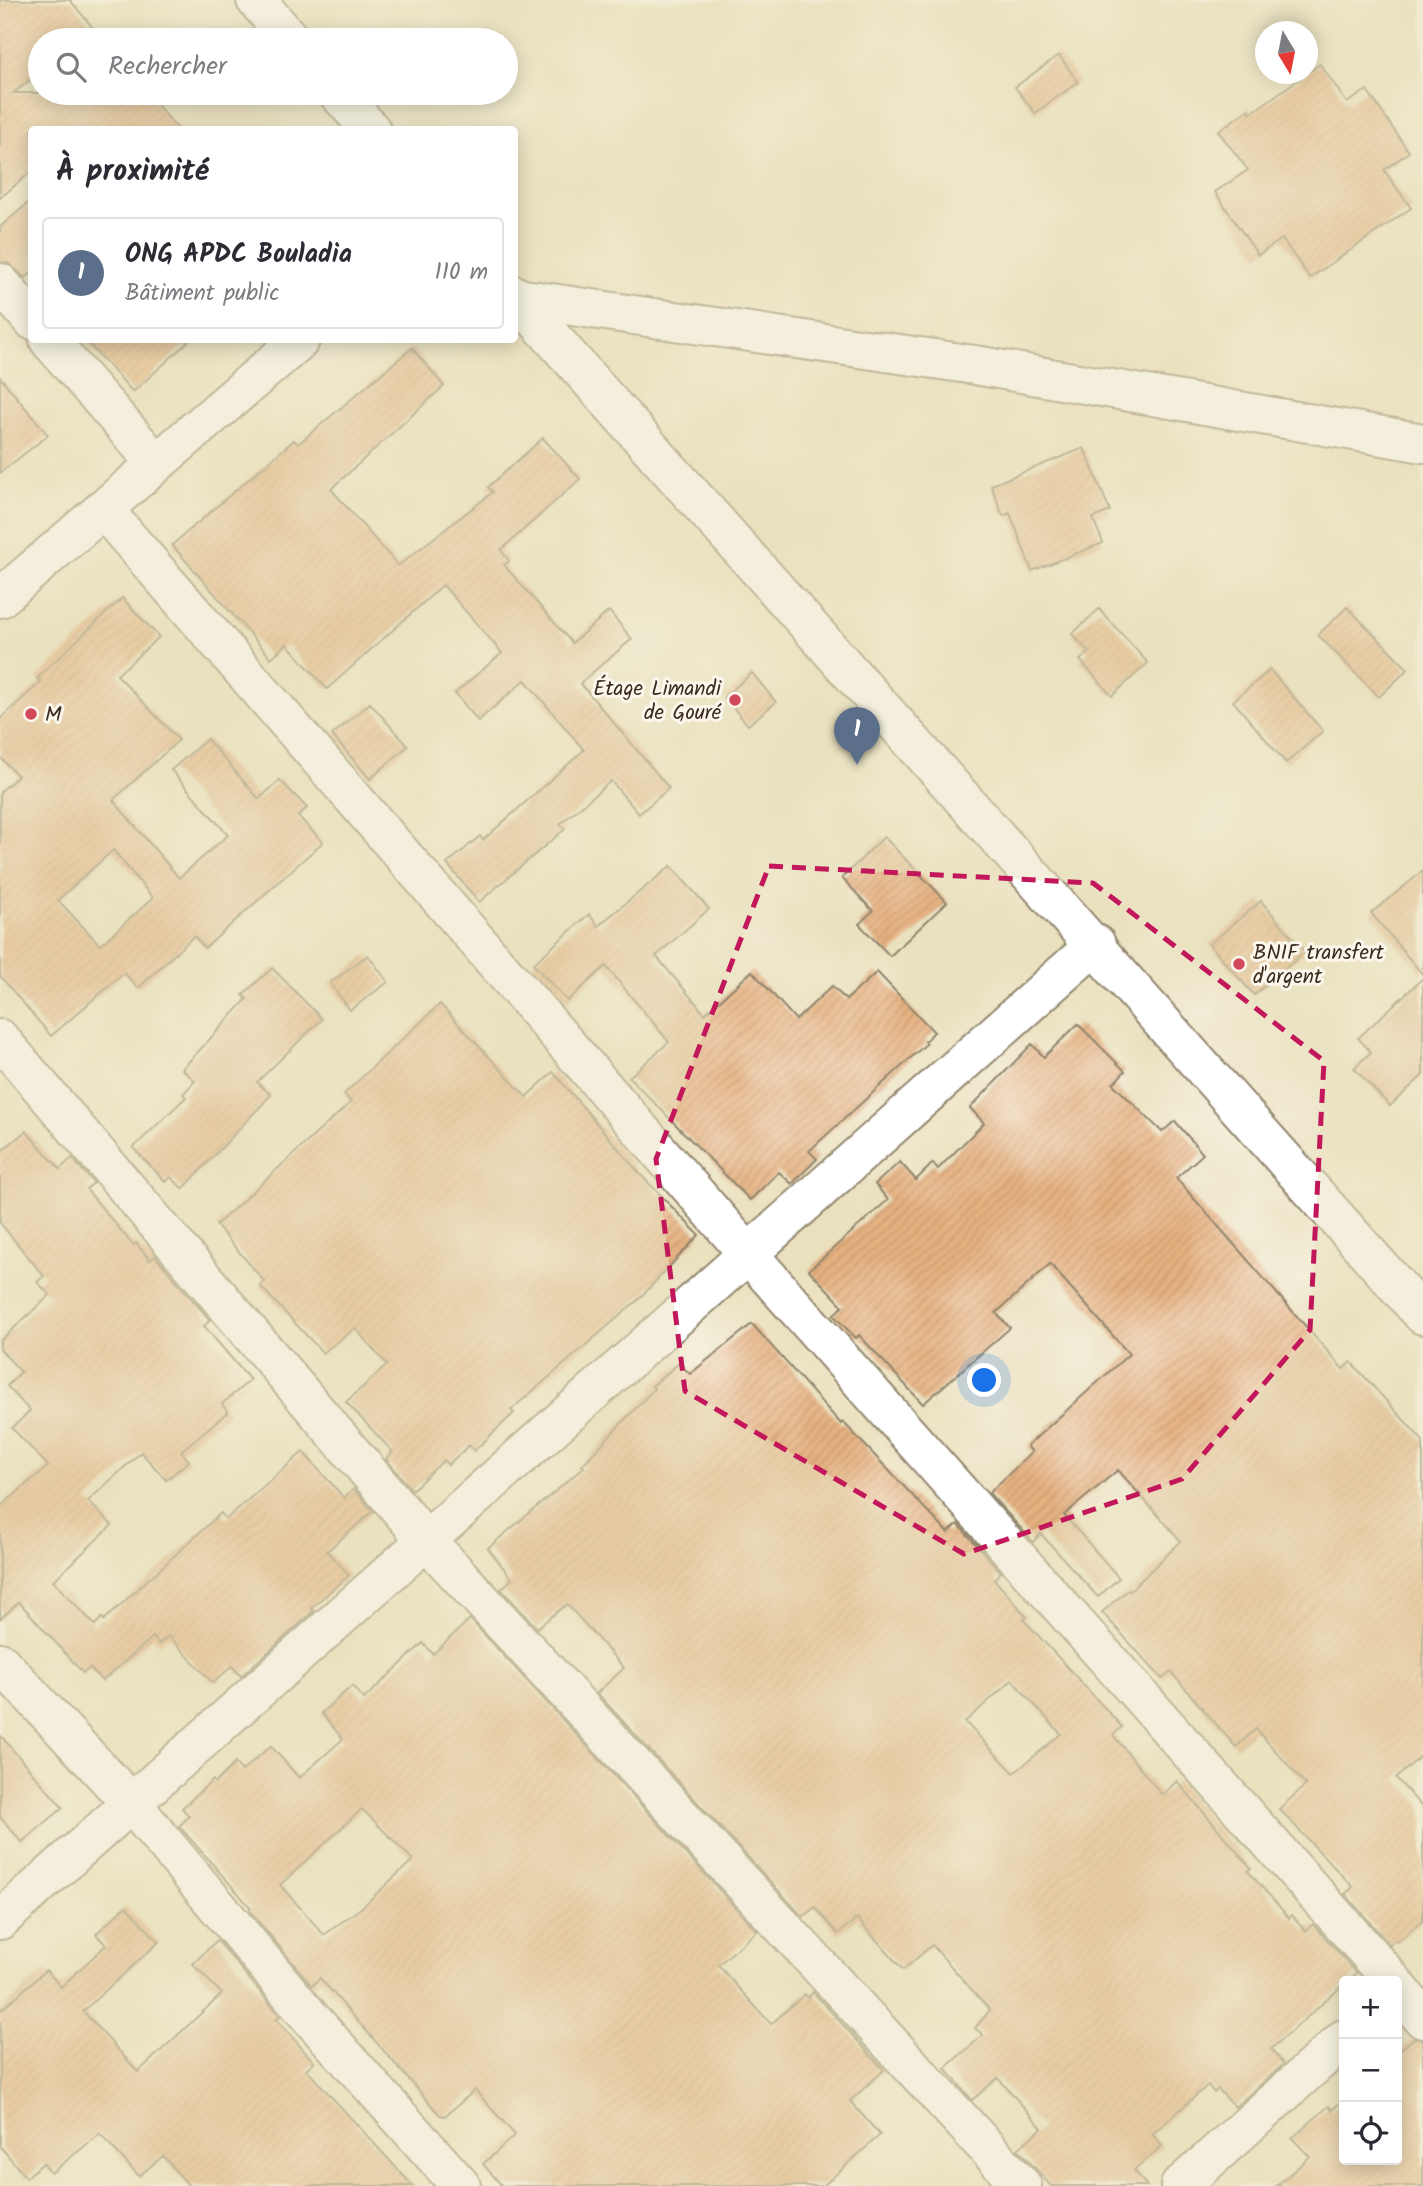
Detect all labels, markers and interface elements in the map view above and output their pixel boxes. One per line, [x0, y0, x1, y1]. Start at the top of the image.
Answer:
north arrow [1255, 21, 1318, 84]
search box [28, 28, 518, 105]
text: Rechercher [108, 46, 227, 88]
icon: search [52, 48, 90, 86]
text: À proximité [56, 148, 209, 196]
text: ONG APDC Bouladia [125, 234, 352, 276]
text: 1 [78, 255, 84, 291]
text: 110 m [435, 255, 488, 291]
text: Bâtiment public [125, 276, 279, 312]
place label: Étage Limandi de Gouré [593, 673, 722, 730]
marker: Étage Limandi de Gouré [727, 692, 743, 708]
place label: M [45, 699, 62, 732]
marker: M [23, 706, 39, 722]
pin: 1 [834, 707, 880, 765]
place label: BNIF transfert d'argent [1253, 937, 1385, 994]
marker: BNIF transfert d'argent [1231, 956, 1247, 972]
your location [967, 1363, 1001, 1397]
map controls [1339, 1976, 1402, 2165]
button: + [1339, 1976, 1402, 2039]
button: − [1339, 2039, 1402, 2102]
button: locate [1339, 2102, 1402, 2165]

